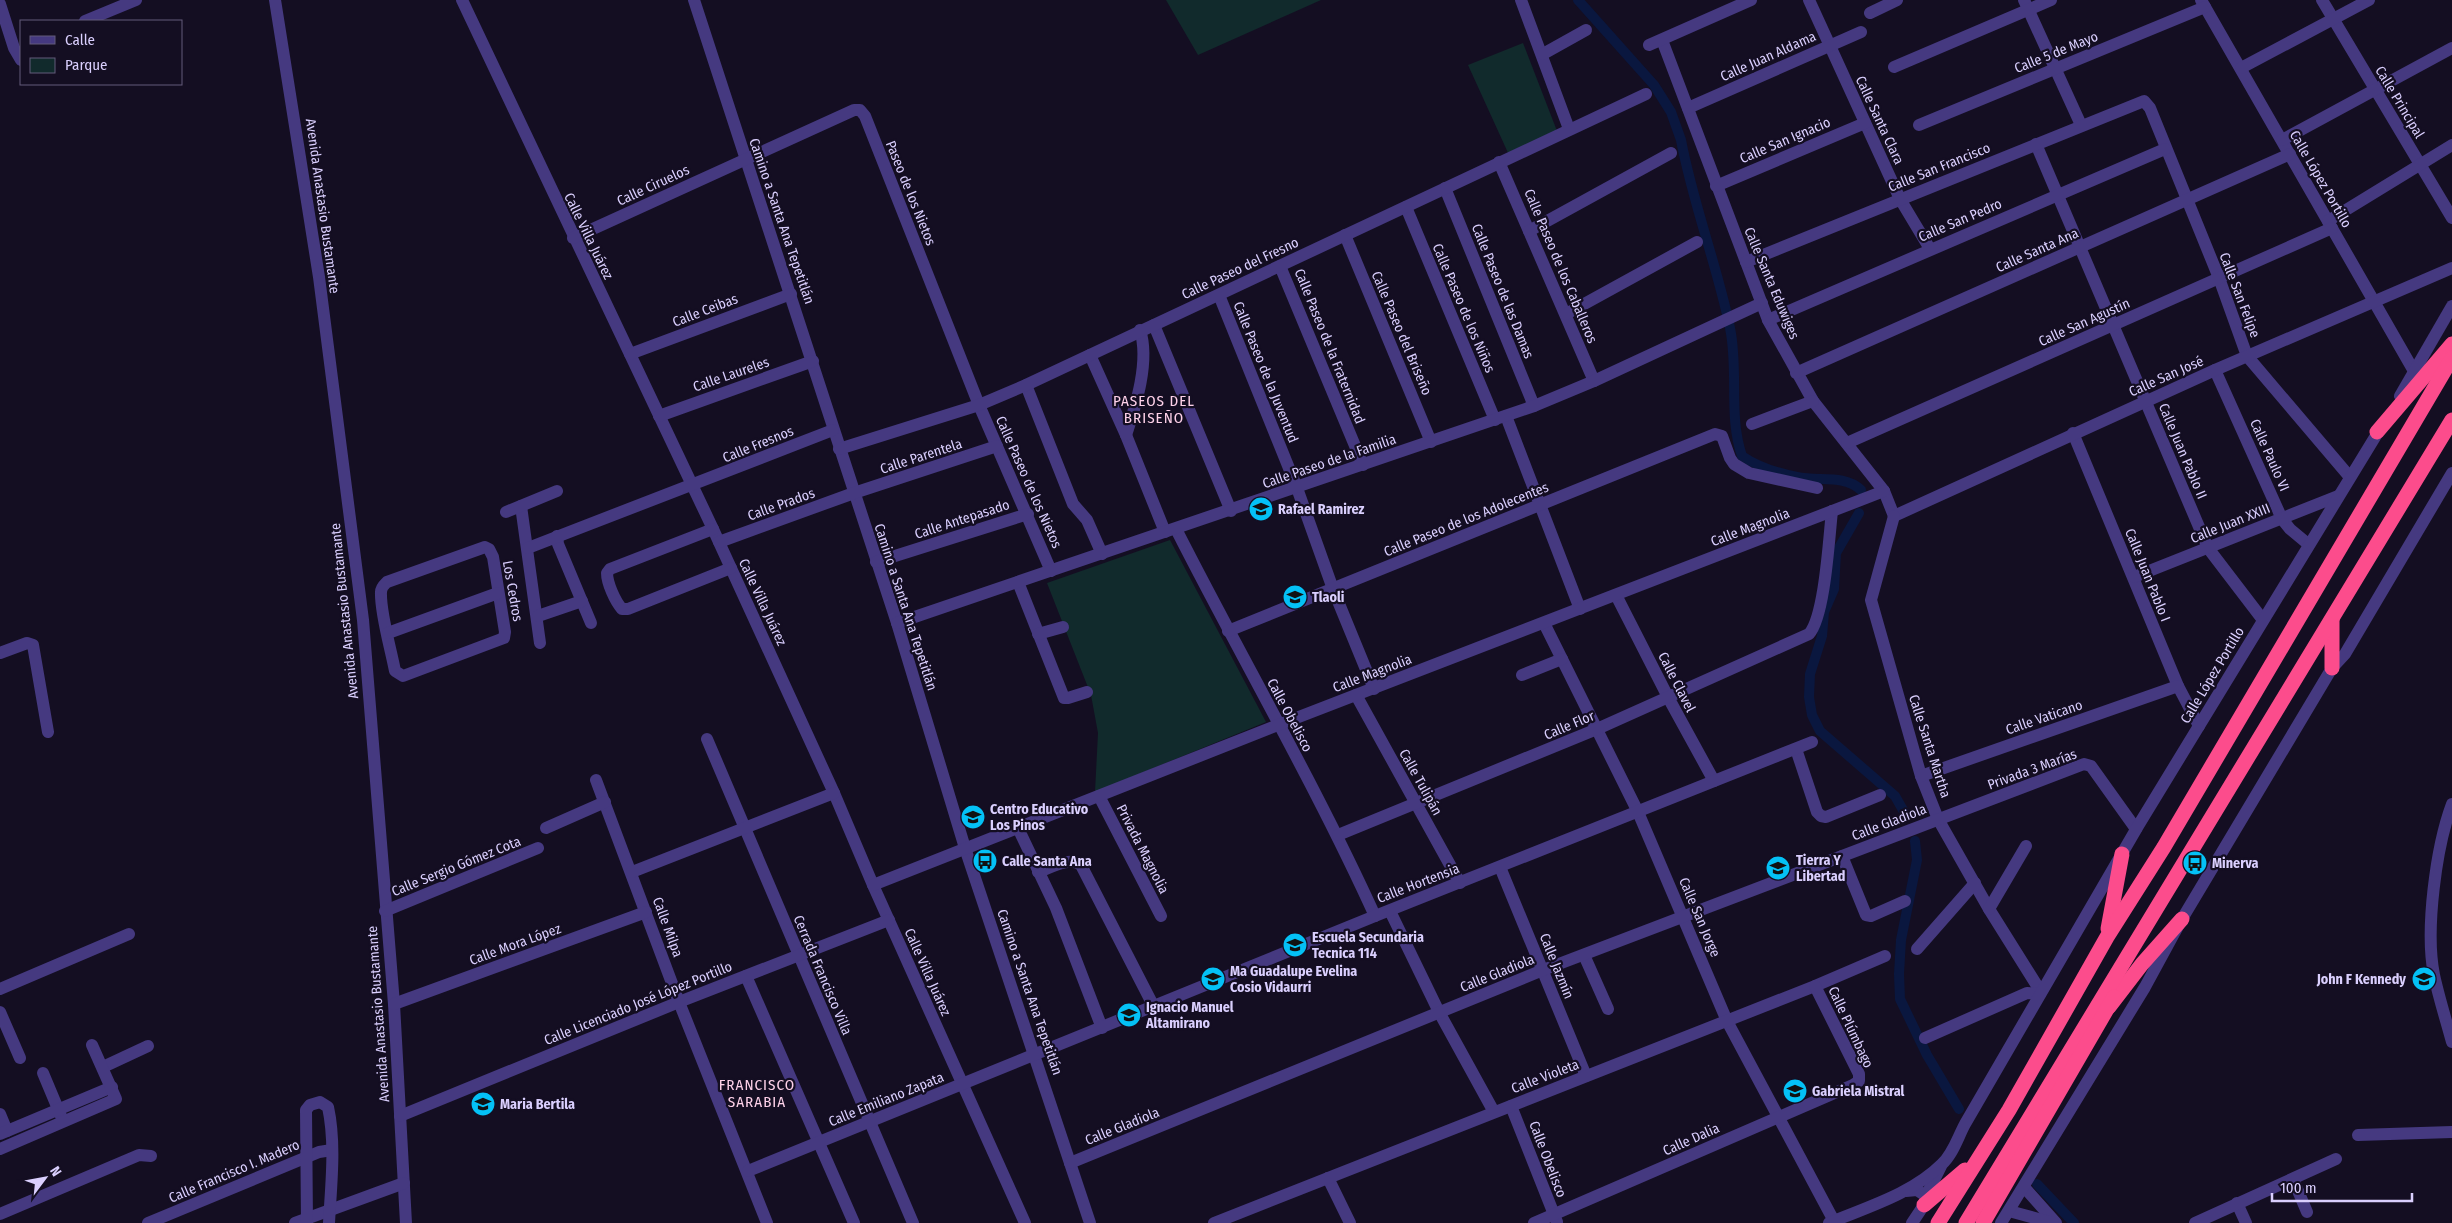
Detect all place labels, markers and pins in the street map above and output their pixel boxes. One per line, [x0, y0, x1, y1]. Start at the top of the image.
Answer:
school or university icon: Rafael Ramirez [1248, 496, 1274, 522]
place label: Rafael Ramirez [1278, 501, 1364, 518]
school or university icon: Tlaoli [1282, 584, 1308, 610]
place label: Tlaoli [1312, 589, 1345, 606]
place label: Centro Educativo Los Pinos [990, 801, 1089, 834]
school or university icon: Centro Educativo Los Pinos [960, 804, 986, 830]
bus stop icon: Calle Santa Ana [972, 848, 998, 874]
bus stop icon: Minerva [2182, 850, 2208, 876]
place label: Tierra Y Libertad [1796, 852, 1845, 885]
place label: Calle Santa Ana [1002, 853, 1092, 870]
school or university icon: Tierra Y Libertad [1765, 855, 1791, 881]
place label: Minerva [2212, 855, 2259, 872]
place label: Escuela Secundaria Tecnica 114 [1312, 929, 1424, 962]
school or university icon: Escuela Secundaria Tecnica 114 [1282, 932, 1308, 958]
place label: Ma Guadalupe Evelina Cosio Vidaurri [1230, 963, 1357, 996]
school or university icon: Ma Guadalupe Evelina Cosio Vidaurri [1200, 966, 1226, 992]
school or university icon: John F Kennedy [2411, 966, 2437, 992]
place label: John F Kennedy [2316, 971, 2406, 988]
place label: Ignacio Manuel Altamirano [1145, 999, 1234, 1032]
school or university icon: Ignacio Manuel Altamirano [1116, 1002, 1142, 1028]
school or university icon: Gabriela Mistral [1782, 1078, 1808, 1104]
place label: Gabriela Mistral [1812, 1083, 1905, 1100]
school or university icon: Maria Bertila [470, 1091, 496, 1117]
place label: Maria Bertila [500, 1096, 575, 1113]

